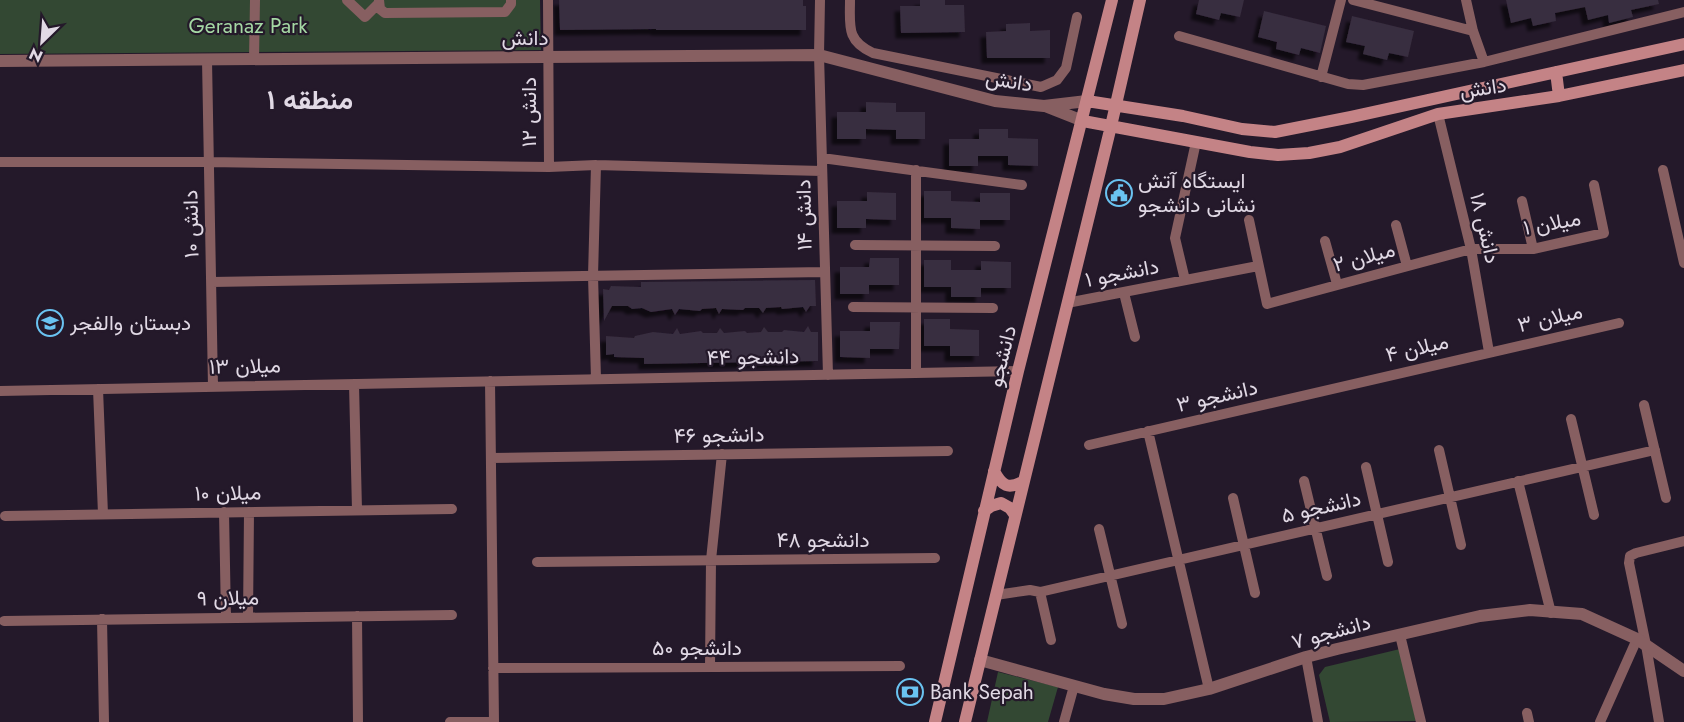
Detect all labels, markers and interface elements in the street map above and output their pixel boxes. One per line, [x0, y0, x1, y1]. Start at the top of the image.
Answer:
park label: Geranaz Park [189, 11, 308, 41]
north arrow [12, 12, 72, 72]
street label: دانش [502, 23, 548, 53]
text: N [25, 42, 46, 68]
street label: دانش [983, 63, 1035, 99]
street label: دانش [1458, 70, 1508, 106]
street label: دانش ۱۲ [514, 77, 544, 147]
district label: منطقه ۱ [267, 80, 353, 119]
place label: ایستگاه آتش نشانی دانشجو [1138, 166, 1255, 220]
public building icon: ایستگاه آتش نشانی دانشجو [1104, 178, 1134, 208]
street label: دانش ۱۴ [788, 179, 820, 251]
street label: دانش ۱۰ [175, 190, 207, 258]
street label: دانش ۱۸ [1462, 190, 1508, 266]
street label: میلان ۱ [1521, 203, 1583, 243]
street label: میلان ۲ [1330, 234, 1398, 280]
street label: دانشجو ۱ [1082, 251, 1162, 295]
street label: میلان ۳ [1515, 296, 1585, 340]
school or university icon: دبستان والفجر [35, 308, 65, 338]
place label: دبستان والفجر [69, 308, 191, 338]
street label: دانشجو [980, 322, 1024, 390]
street label: میلان ۴ [1382, 326, 1452, 370]
street label: دانشجو ۴۴ [706, 341, 800, 373]
street label: میلان ۱۳ [209, 350, 281, 382]
street label: دانشجو ۳ [1173, 372, 1261, 420]
street label: دانشجو ۴۶ [673, 419, 765, 451]
street label: میلان ۱۰ [194, 477, 262, 509]
street label: دانشجو ۵ [1278, 483, 1364, 531]
street label: دانشجو ۴۸ [777, 525, 869, 555]
street label: میلان ۹ [197, 582, 259, 614]
street label: دانشجو ۷ [1288, 607, 1374, 657]
street label: دانشجو ۵۰ [652, 633, 742, 663]
bank icon: Bank Sepah [895, 677, 925, 707]
place label: Bank Sepah [930, 677, 1034, 707]

